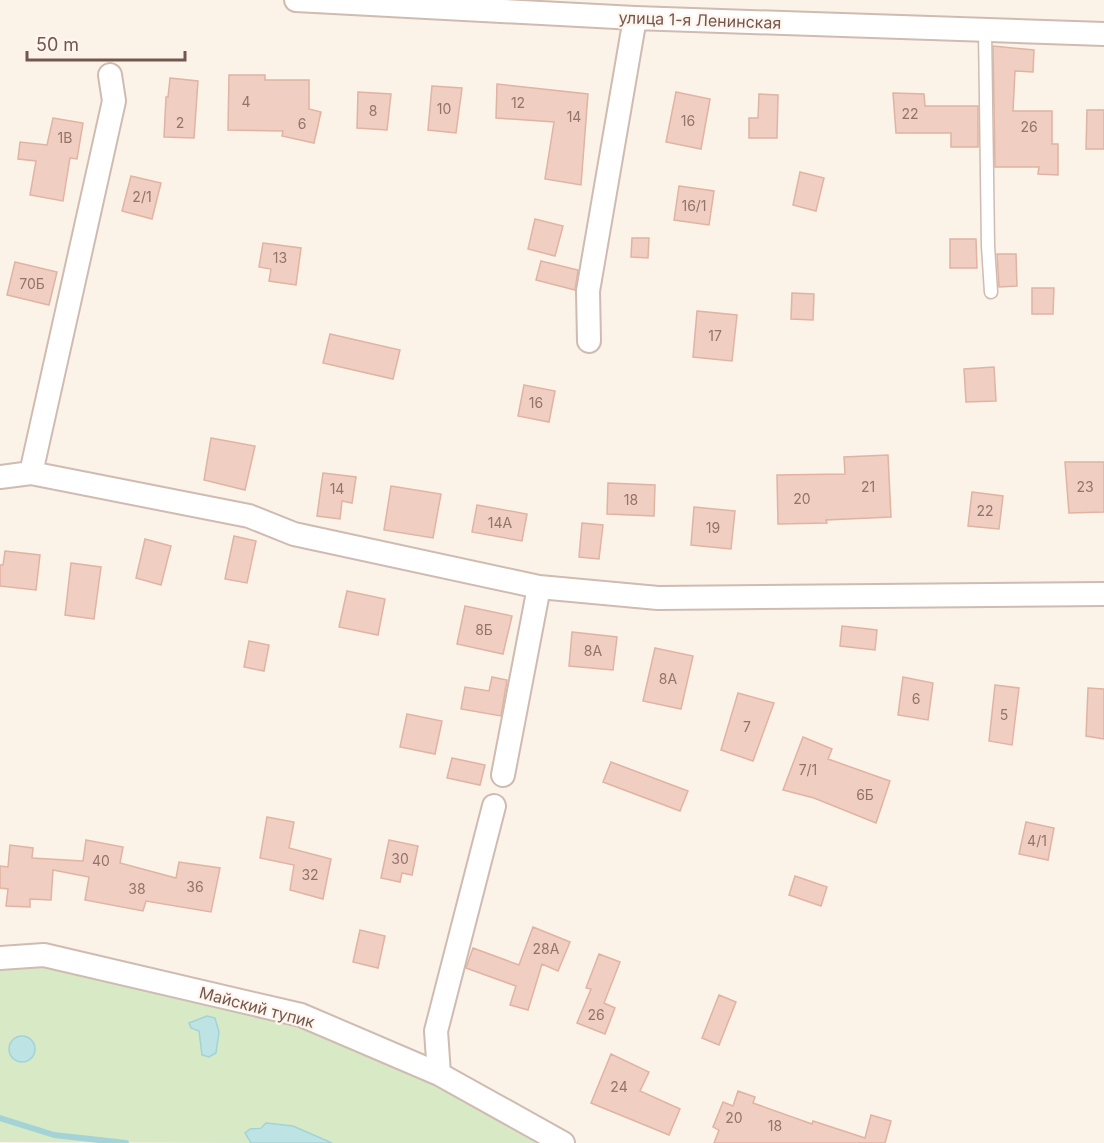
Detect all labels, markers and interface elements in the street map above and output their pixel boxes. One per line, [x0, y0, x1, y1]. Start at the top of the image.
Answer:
street label: улица 1-я Ленинская [618, 7, 782, 33]
scale bar [27, 24, 184, 62]
text: 50 m [36, 34, 79, 55]
house number: 4 [241, 93, 251, 110]
house number: 12 [511, 94, 525, 111]
house number: 10 [437, 100, 451, 117]
house number: 8 [369, 102, 377, 119]
house number: 22 [901, 105, 919, 122]
house number: 14 [567, 108, 581, 125]
house number: 16 [681, 112, 695, 129]
house number: 2 [176, 114, 184, 131]
house number: 6 [298, 115, 306, 132]
house number: 26 [1020, 118, 1038, 135]
house number: 1В [58, 129, 72, 146]
house number: 2/1 [132, 188, 152, 205]
house number: 16/1 [681, 197, 707, 214]
house number: 13 [273, 249, 287, 266]
house number: 70Б [19, 275, 45, 292]
house number: 17 [708, 327, 722, 344]
house number: 16 [529, 394, 543, 411]
house number: 21 [861, 478, 875, 495]
house number: 23 [1076, 478, 1094, 495]
house number: 14 [330, 480, 344, 497]
house number: 20 [793, 490, 811, 507]
house number: 18 [624, 491, 638, 508]
house number: 22 [976, 502, 994, 519]
house number: 14А [488, 514, 513, 531]
house number: 19 [706, 519, 720, 536]
house number: 8Б [475, 621, 493, 638]
house number: 8А [584, 642, 602, 659]
house number: 8А [659, 670, 677, 687]
house number: 6 [912, 690, 920, 707]
house number: 5 [1000, 706, 1008, 723]
house number: 7 [743, 718, 751, 735]
house number: 7/1 [799, 761, 817, 778]
house number: 6Б [856, 786, 874, 803]
house number: 4/1 [1027, 832, 1047, 849]
house number: 30 [391, 850, 409, 867]
house number: 40 [92, 852, 110, 869]
house number: 32 [301, 866, 319, 883]
house number: 36 [186, 878, 204, 895]
house number: 38 [128, 880, 146, 897]
house number: 28А [533, 940, 560, 957]
street label: Майский тупик [197, 982, 317, 1032]
house number: 26 [587, 1006, 605, 1023]
house number: 24 [610, 1078, 628, 1095]
house number: 20 [725, 1109, 743, 1126]
house number: 18 [768, 1117, 782, 1134]

